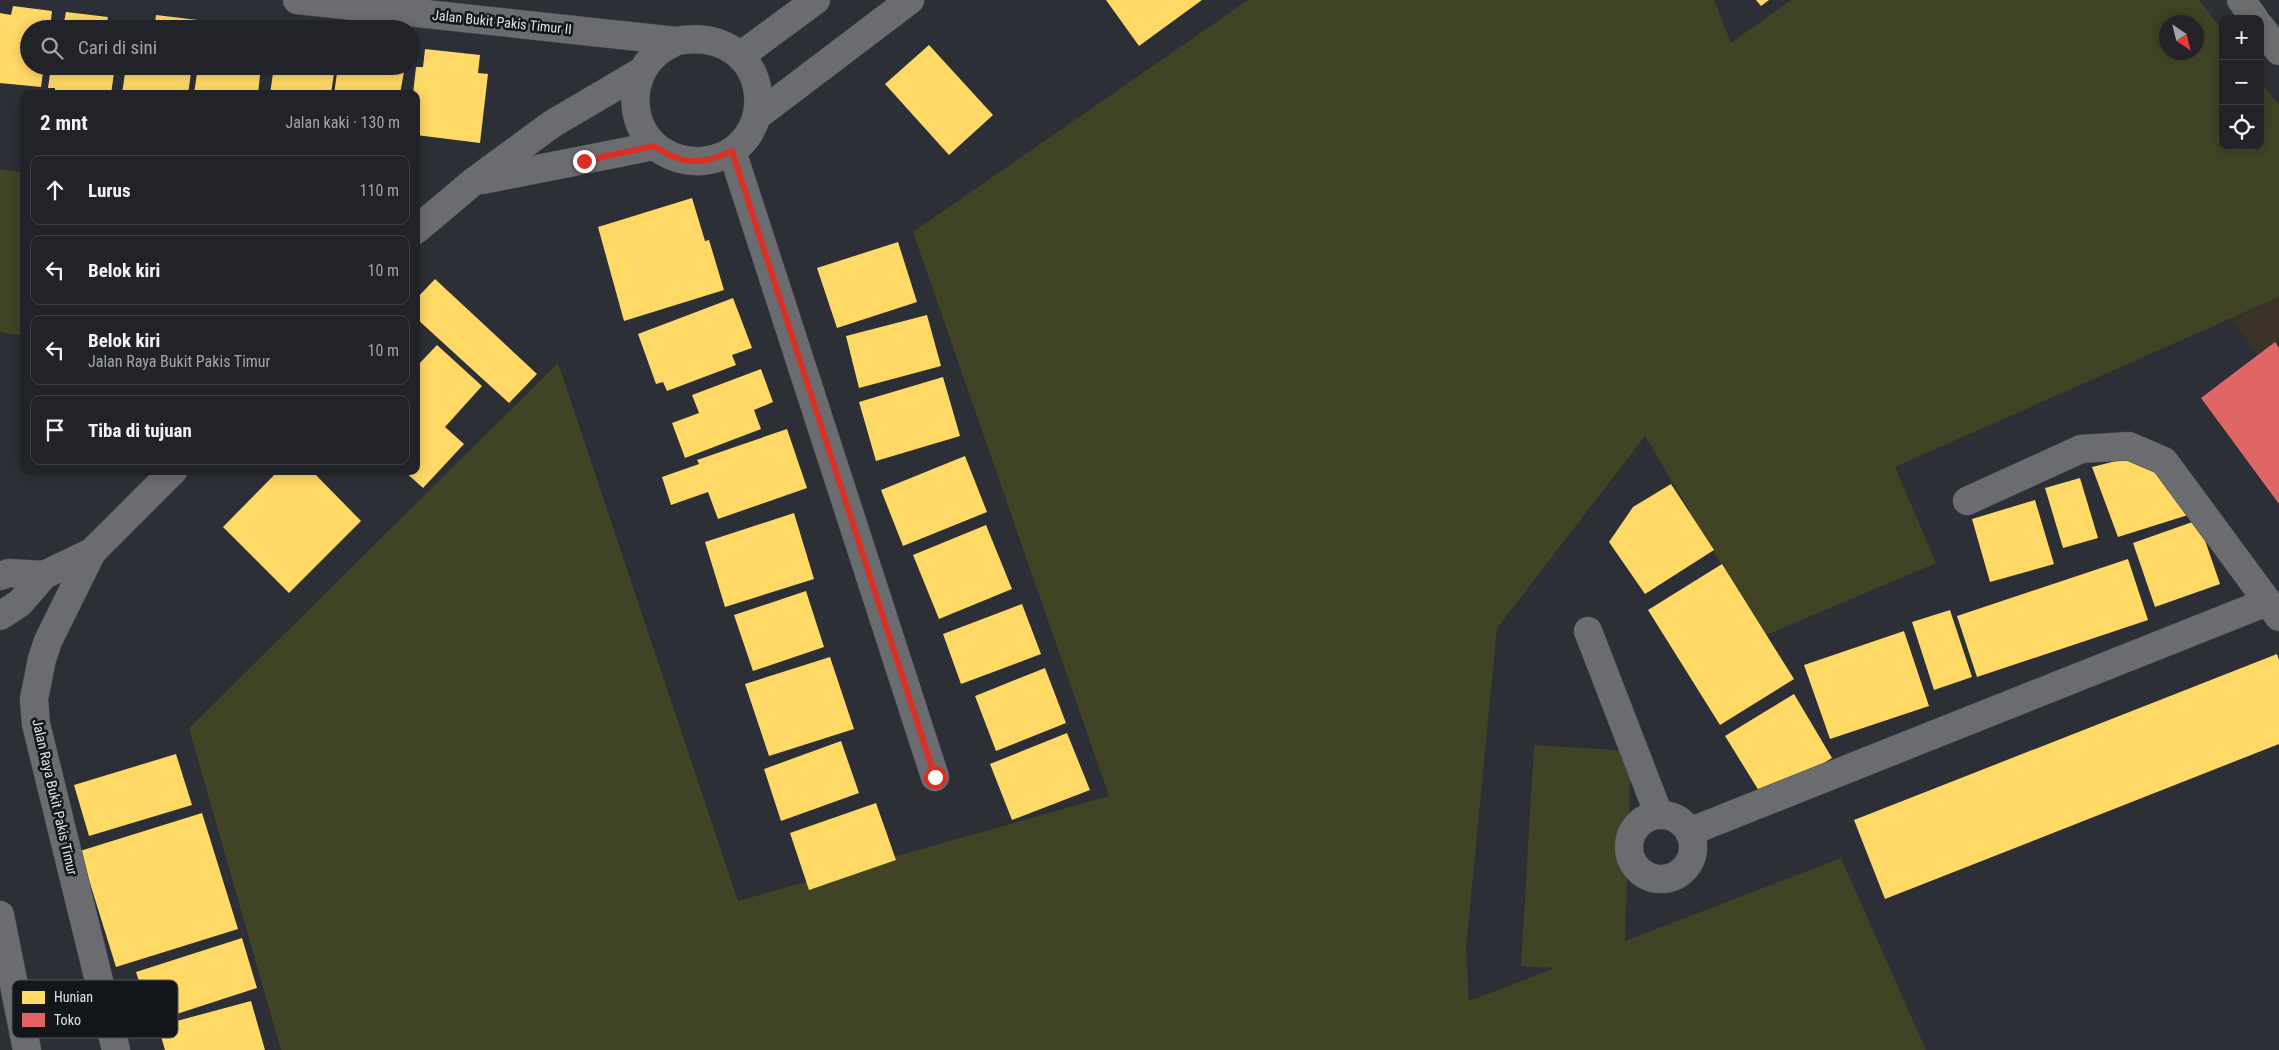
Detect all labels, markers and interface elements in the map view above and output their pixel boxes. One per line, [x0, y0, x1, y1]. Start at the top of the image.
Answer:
street label: Jalan Bukit Pakis Timur II [431, 7, 573, 37]
north arrow [2159, 15, 2204, 60]
map controls [2219, 15, 2264, 150]
button: + [2219, 15, 2264, 60]
search box [20, 20, 420, 75]
icon: search [38, 34, 66, 62]
text: Cari di sini [78, 36, 157, 59]
button: − [2219, 60, 2264, 105]
button: locate [2219, 105, 2264, 150]
text: 2 mnt [40, 111, 88, 135]
text: Jalan kaki · 130 m [285, 113, 400, 132]
route end [573, 150, 596, 173]
icon: ahead [41, 176, 69, 204]
text: Lurus [88, 179, 131, 202]
text: 110 m [360, 181, 399, 200]
icon: left [41, 256, 69, 284]
text: Belok kiri [88, 259, 160, 282]
text: 10 m [367, 261, 399, 280]
text: Belok kiri [88, 329, 160, 352]
icon: left [41, 336, 69, 364]
text: 10 m [367, 341, 399, 360]
text: Jalan Raya Bukit Pakis Timur [88, 352, 270, 371]
icon: arrive [41, 416, 69, 444]
text: Tiba di tujuan [88, 419, 192, 442]
street label: Jalan Raya Bukit Pakis Timur [29, 717, 81, 877]
route start [924, 766, 947, 789]
legend [12, 980, 178, 1038]
text: Hunian [54, 989, 93, 1005]
text: Toko [54, 1012, 81, 1028]

